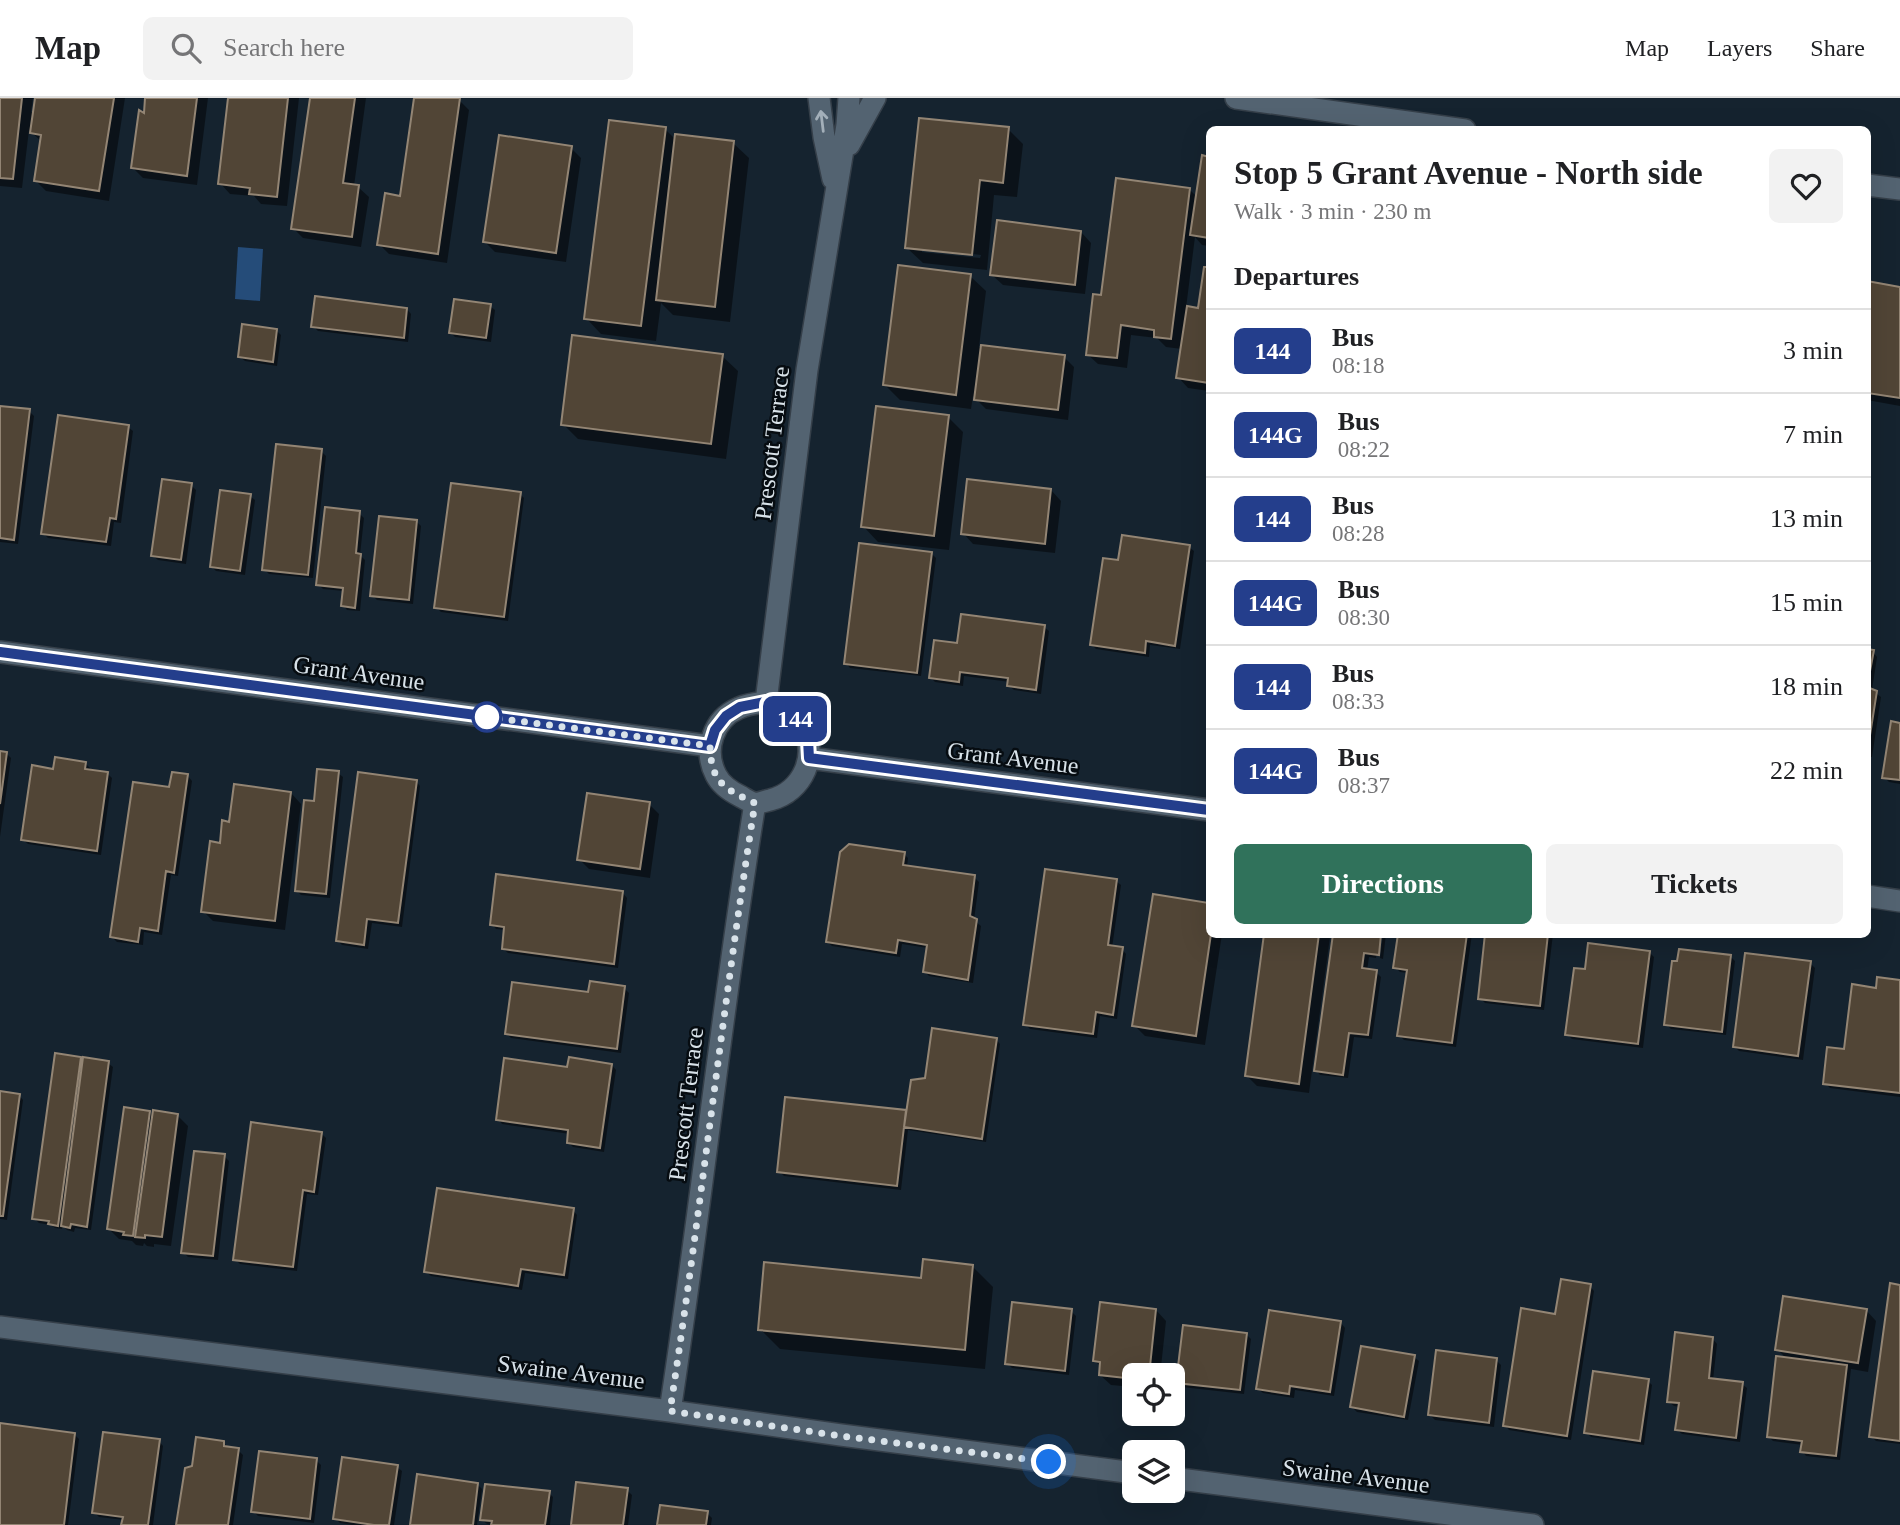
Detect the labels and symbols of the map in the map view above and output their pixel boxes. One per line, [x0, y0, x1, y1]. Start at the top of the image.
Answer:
one-way arrow [816, 110, 829, 133]
street label: Prescott Terrace [750, 365, 794, 521]
street label: Grant Avenue [292, 651, 426, 695]
line badge: 144 [755, 696, 835, 742]
unlabelled marker [472, 702, 502, 732]
street label: Grant Avenue [946, 737, 1080, 779]
street label: Prescott Terrace [664, 1026, 708, 1182]
street label: Swaine Avenue [496, 1350, 646, 1394]
your location [1031, 1444, 1066, 1479]
street label: Swaine Avenue [1281, 1454, 1431, 1498]

